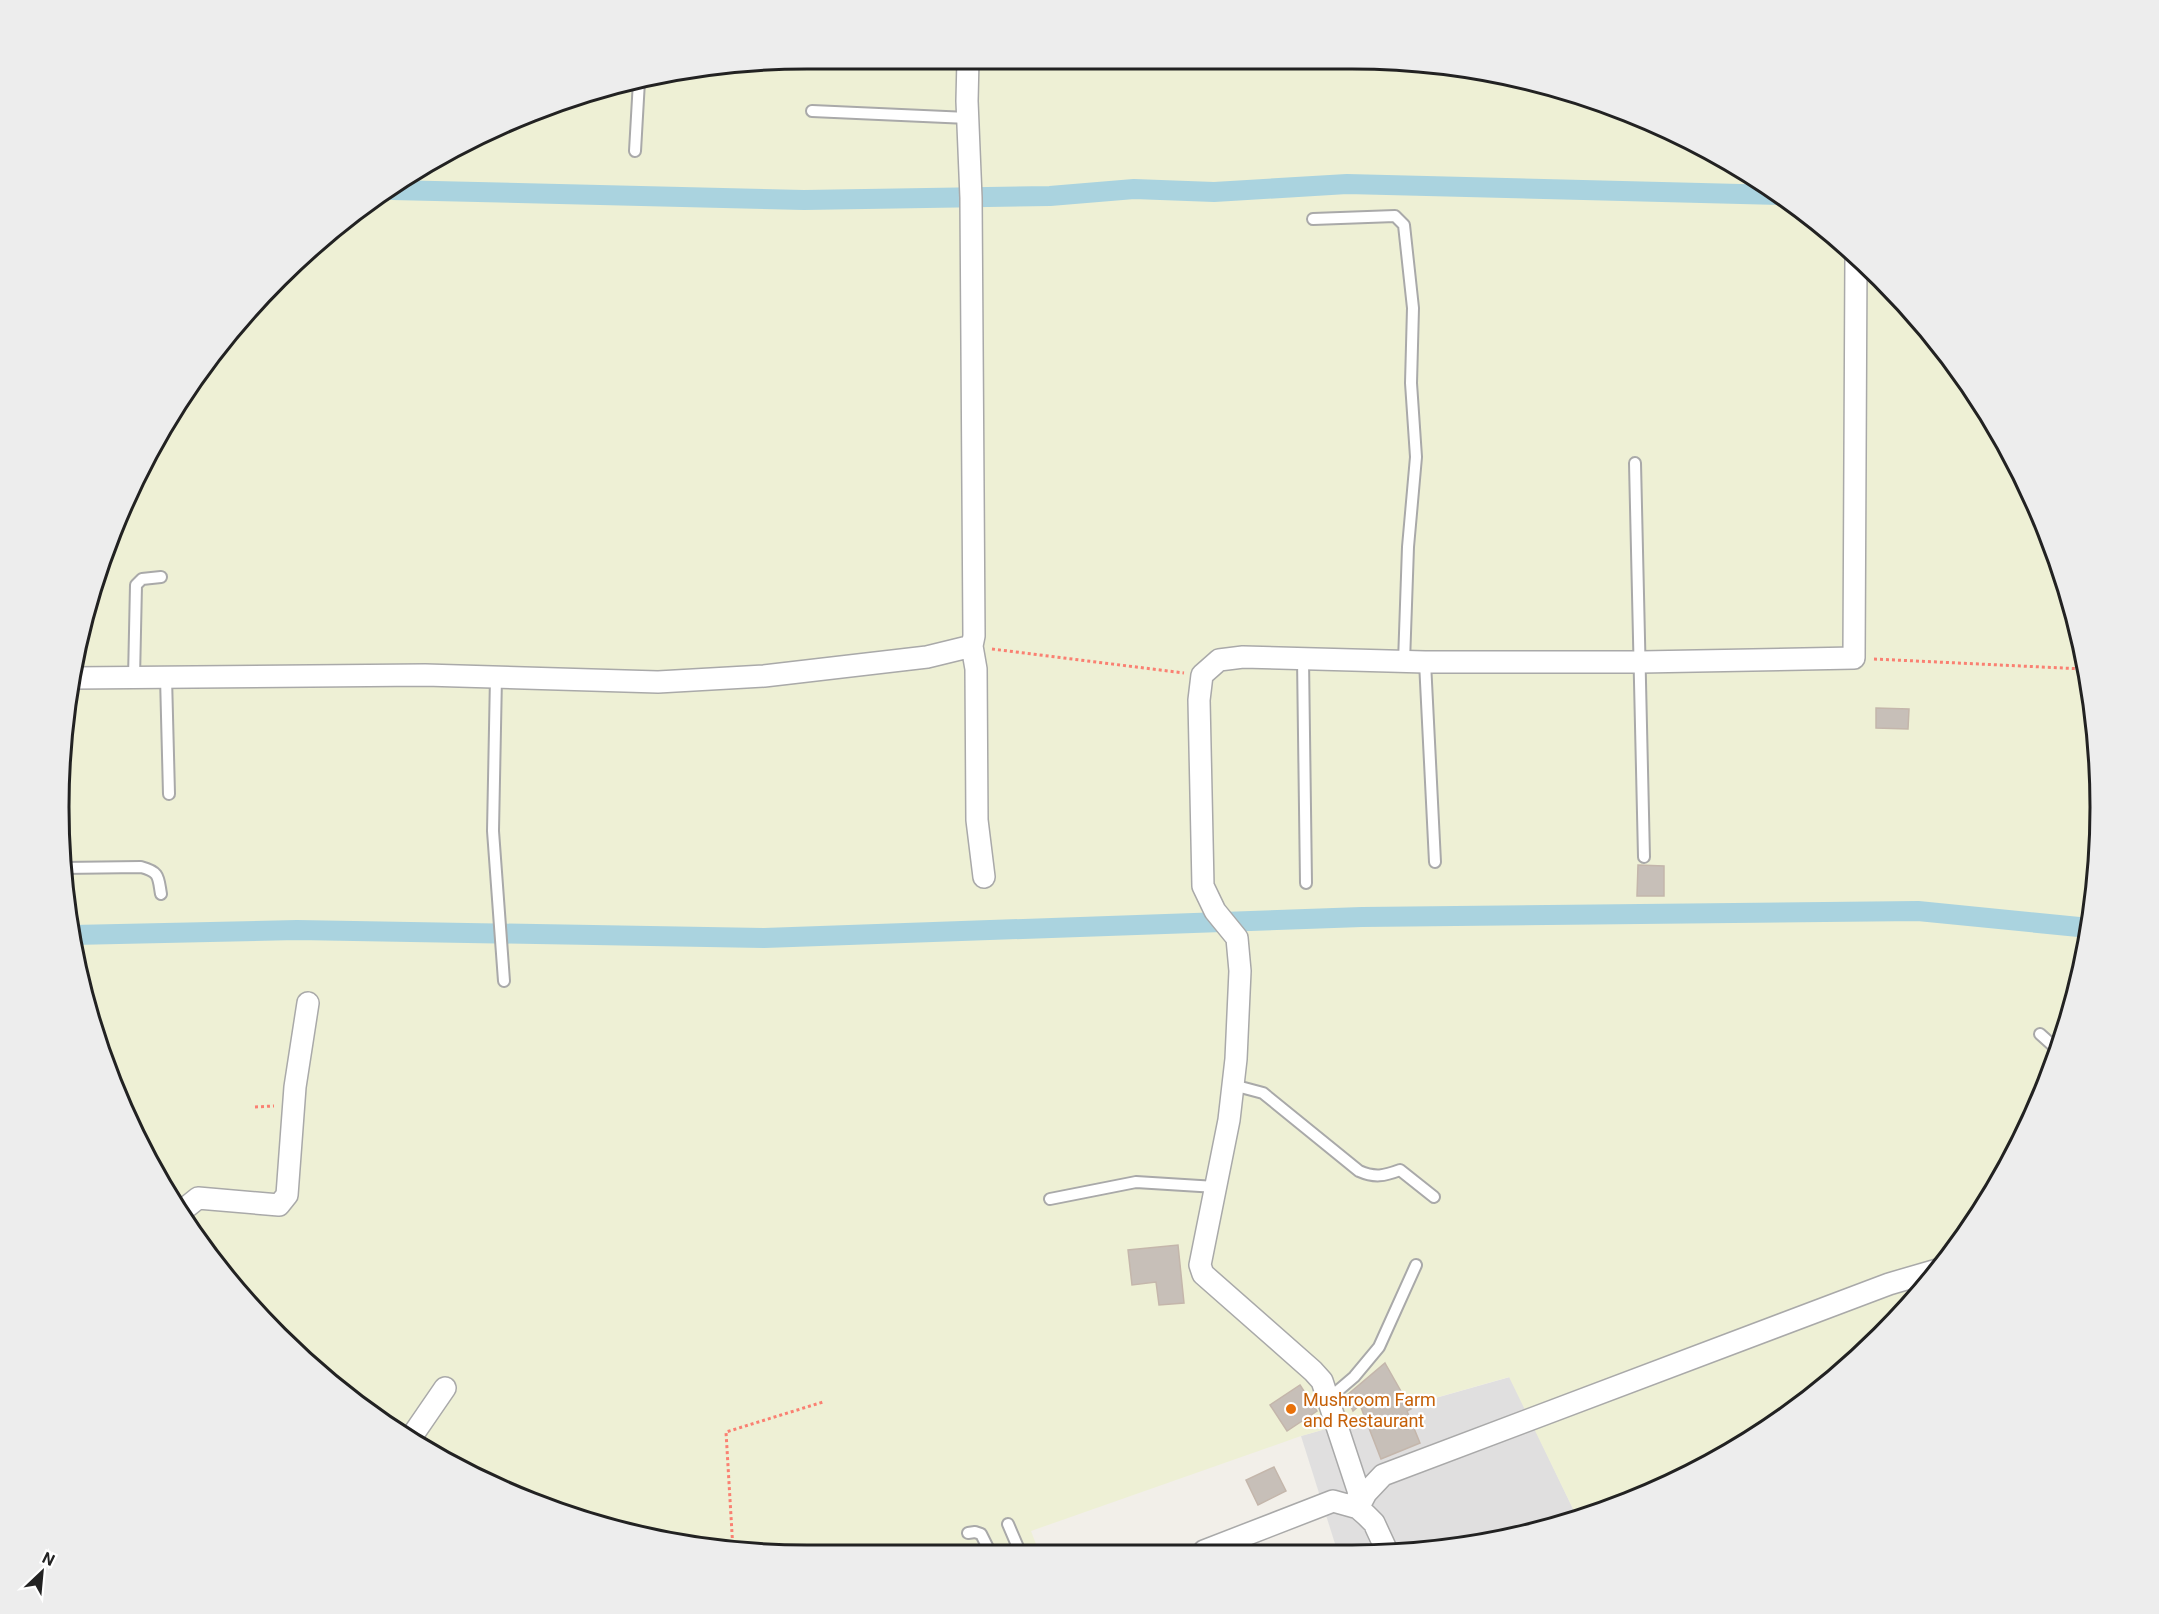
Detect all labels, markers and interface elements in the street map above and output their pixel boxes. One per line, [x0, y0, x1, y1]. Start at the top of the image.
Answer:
place label: Mushroom Farm and Restaurant [1303, 1389, 1436, 1431]
marker: Mushroom Farm and Restaurant [1284, 1402, 1298, 1416]
north arrow [12, 1542, 72, 1602]
text: N [39, 1548, 58, 1570]

